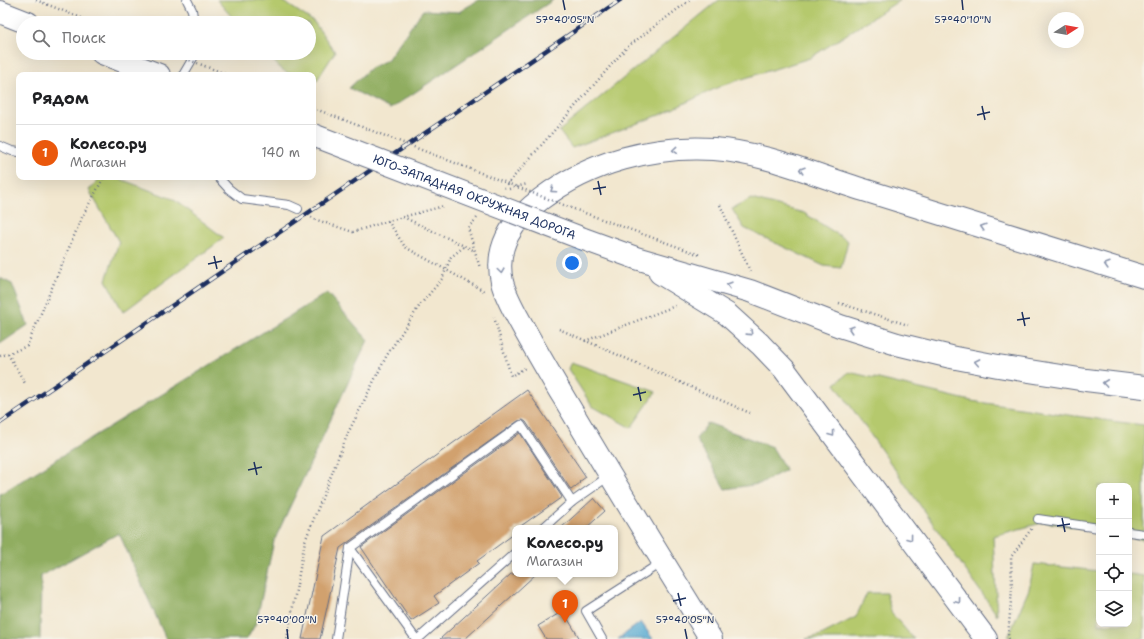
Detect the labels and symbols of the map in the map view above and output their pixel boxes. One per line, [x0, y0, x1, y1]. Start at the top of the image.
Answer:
north arrow [1048, 12, 1084, 48]
text: 57°40'05"N [536, 13, 594, 26]
text: 57°40'10"N [935, 13, 991, 26]
one-way arrow [672, 145, 678, 154]
street label: ЮГО-ЗАПАДНАЯ ОКРУЖНАЯ ДОРОГА [371, 151, 578, 243]
one-way arrow [799, 166, 806, 175]
one-way arrow [550, 186, 557, 193]
one-way arrow [979, 223, 986, 232]
your location [562, 253, 582, 273]
one-way arrow [1103, 261, 1110, 270]
one-way arrow [496, 268, 505, 274]
one-way arrow [726, 281, 733, 290]
one-way arrow [848, 325, 855, 334]
one-way arrow [745, 328, 752, 335]
one-way arrow [974, 358, 980, 366]
one-way arrow [1102, 379, 1108, 388]
one-way arrow [827, 429, 834, 436]
one-way arrow [905, 533, 912, 540]
pin: 1 [552, 590, 578, 623]
one-way arrow [953, 596, 960, 603]
text: 57°40'00"N [257, 613, 317, 626]
text: 57°40'05"N [656, 613, 714, 626]

